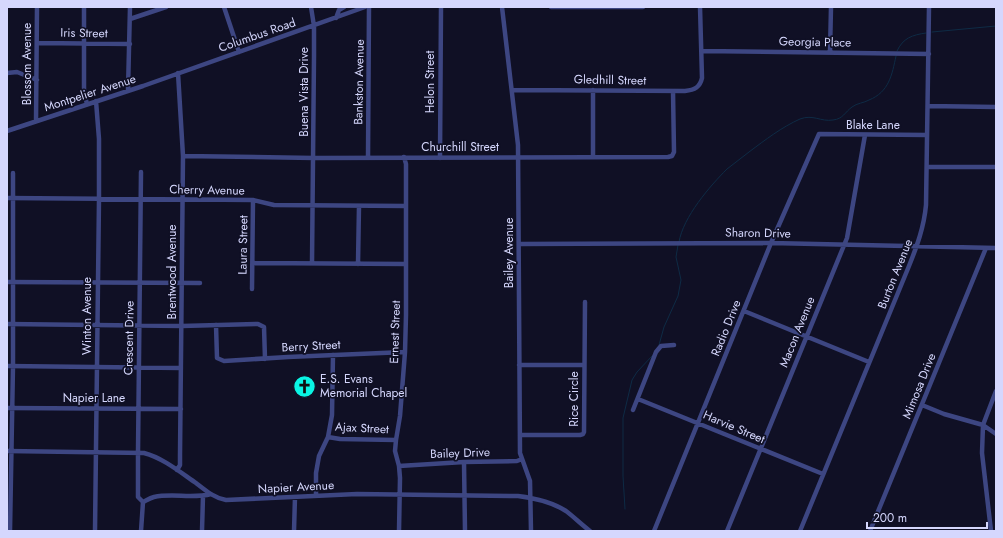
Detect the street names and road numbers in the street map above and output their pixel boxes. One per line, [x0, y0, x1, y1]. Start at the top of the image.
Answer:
street label: Columbus Road [216, 13, 298, 57]
street label: Blossom Avenue [18, 23, 36, 105]
street label: Iris Street [60, 24, 108, 42]
street label: Georgia Place [779, 32, 851, 52]
street label: Bankston Avenue [349, 39, 369, 125]
street label: Buena Vista Drive [295, 47, 313, 137]
street label: Helon Street [421, 51, 439, 113]
street label: Montpelier Avenue [42, 70, 138, 116]
street label: Gledhill Street [574, 70, 646, 90]
street label: Blake Lane [846, 116, 900, 134]
street label: Churchill Street [421, 138, 499, 156]
street label: Cherry Avenue [169, 180, 245, 200]
street label: Laura Street [233, 215, 253, 275]
street label: Bailey Avenue [500, 218, 518, 288]
street label: Sharon Drive [725, 223, 791, 243]
street label: Brentwood Avenue [163, 225, 181, 319]
street label: Burton Avenue [873, 236, 917, 312]
street label: Winton Avenue [78, 277, 96, 355]
street label: Macon Avenue [775, 294, 819, 370]
street label: Radio Drive [707, 297, 745, 359]
street label: Ernest Street [385, 300, 405, 364]
street label: Crescent Drive [119, 301, 139, 375]
street label: Berry Street [281, 335, 341, 357]
street label: Mimosa Drive [898, 350, 940, 422]
street label: Rice Circle [565, 371, 583, 427]
street label: Napier Lane [63, 389, 125, 407]
street label: Harvie Street [700, 406, 768, 448]
street label: Ajax Street [335, 418, 390, 438]
street label: Bailey Drive [430, 443, 490, 463]
street label: Napier Avenue [257, 476, 335, 498]

